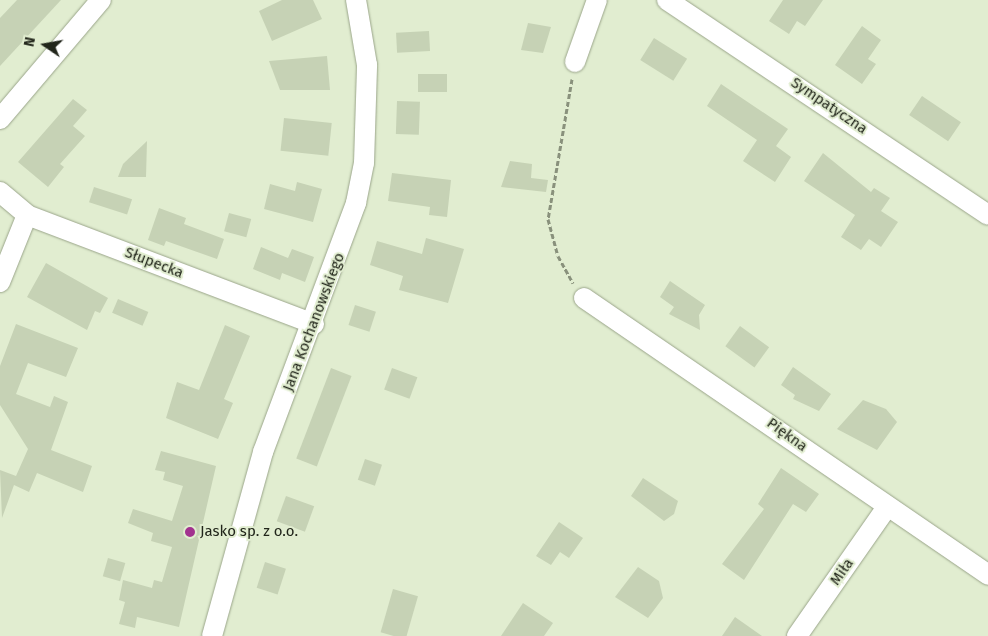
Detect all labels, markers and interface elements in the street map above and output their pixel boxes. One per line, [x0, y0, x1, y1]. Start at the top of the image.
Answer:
north arrow [20, 20, 70, 70]
text: N [21, 35, 39, 48]
street label: Sympatyczna [787, 74, 871, 138]
street label: Słupecka [122, 244, 186, 282]
street label: Jana Kochanowskiego [279, 250, 349, 394]
street label: Piękna [763, 414, 811, 456]
place label: Jasko sp. z o.o. [200, 523, 298, 541]
marker: Jasko sp. z o.o. [184, 526, 196, 538]
street label: Miła [826, 555, 858, 589]

